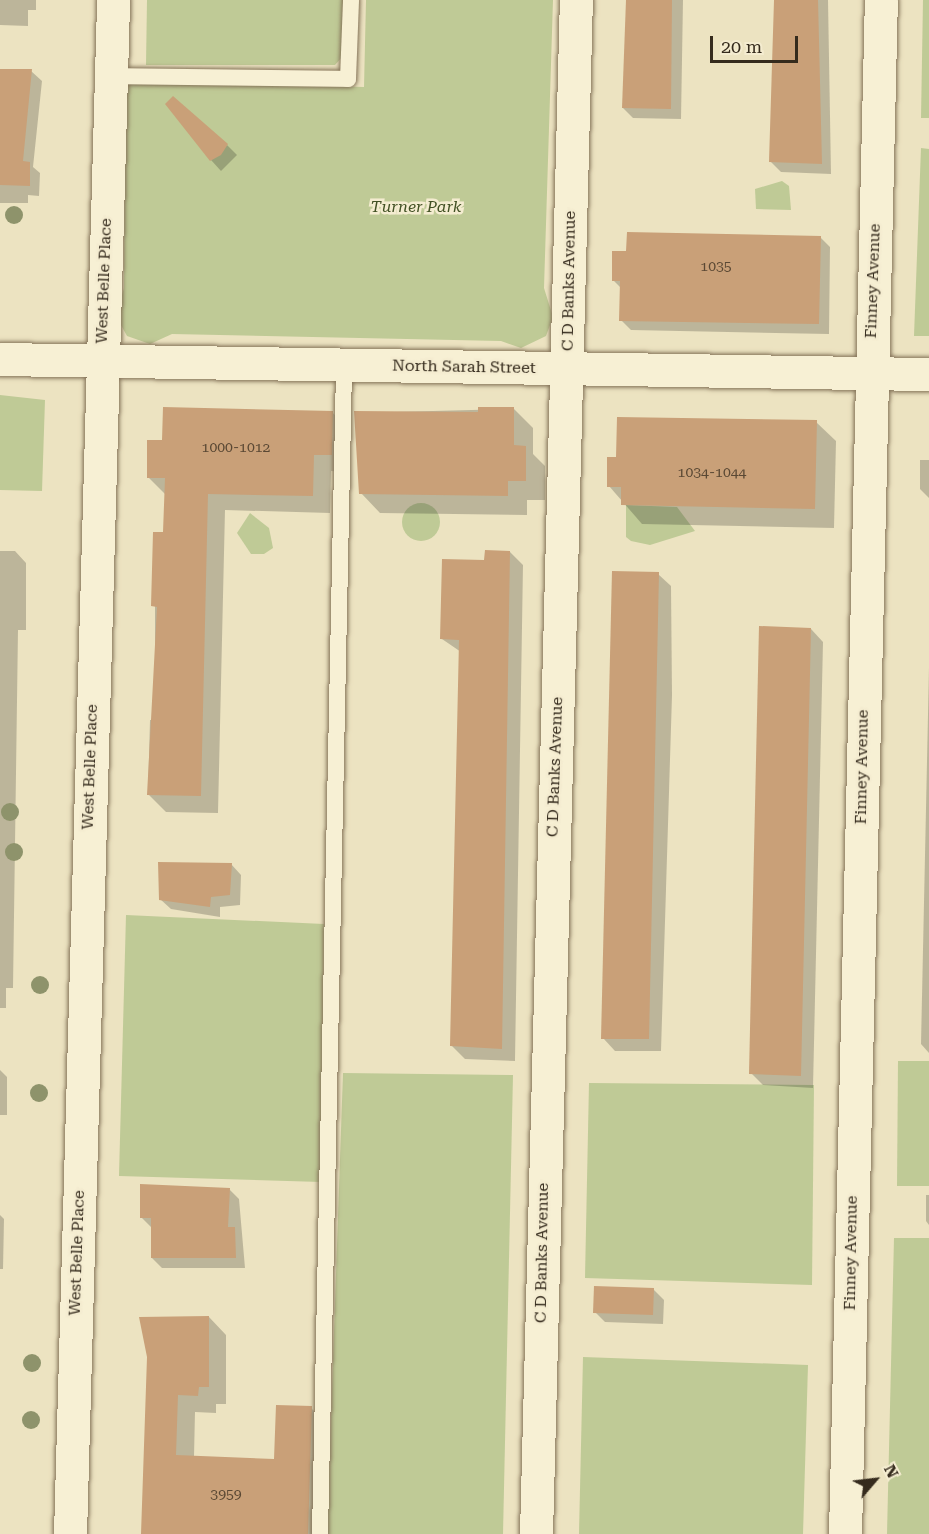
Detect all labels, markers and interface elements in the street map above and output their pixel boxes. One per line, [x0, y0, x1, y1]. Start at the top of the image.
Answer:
scale bar [713, 24, 802, 62]
text: 20 m [721, 36, 762, 57]
park label: Turner Park [371, 197, 461, 217]
street label: C D Banks Avenue [558, 211, 580, 351]
street label: West Belle Place [92, 218, 116, 344]
street label: Finney Avenue [861, 223, 885, 339]
house number: 1035 [700, 258, 732, 274]
street label: North Sarah Street [392, 356, 536, 378]
house number: 1000-1012 [202, 439, 270, 455]
house number: 1034-1044 [678, 464, 746, 480]
street label: C D Banks Avenue [543, 697, 567, 837]
street label: West Belle Place [78, 704, 102, 830]
street label: Finney Avenue [851, 709, 873, 825]
street label: C D Banks Avenue [531, 1183, 553, 1323]
street label: West Belle Place [65, 1190, 89, 1316]
street label: Finney Avenue [840, 1195, 862, 1311]
north arrow [845, 1450, 905, 1510]
text: N [880, 1461, 903, 1481]
house number: 3959 [210, 1486, 242, 1502]

